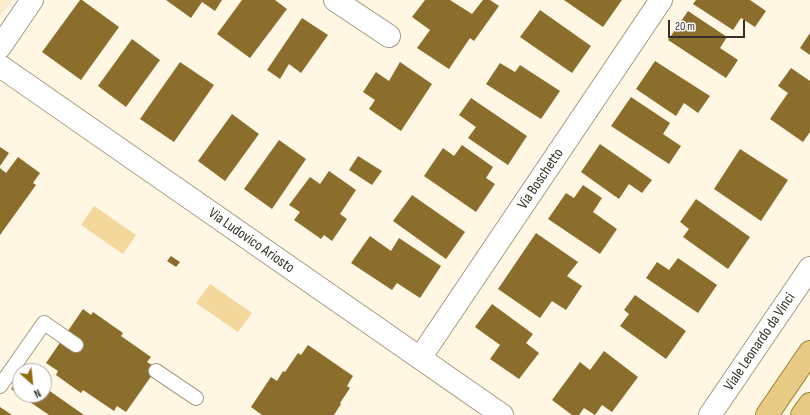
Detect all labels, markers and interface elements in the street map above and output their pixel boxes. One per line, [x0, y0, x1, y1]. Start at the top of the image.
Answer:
scale bar [670, 12, 747, 38]
text: 20 m [675, 19, 695, 34]
street label: Via Boschetto [514, 145, 568, 213]
street label: Via Ludovico Ariosto [204, 205, 298, 277]
street label: Viale Leonardo da Vinci [721, 290, 799, 394]
north arrow [12, 363, 52, 403]
text: N [32, 386, 43, 400]

